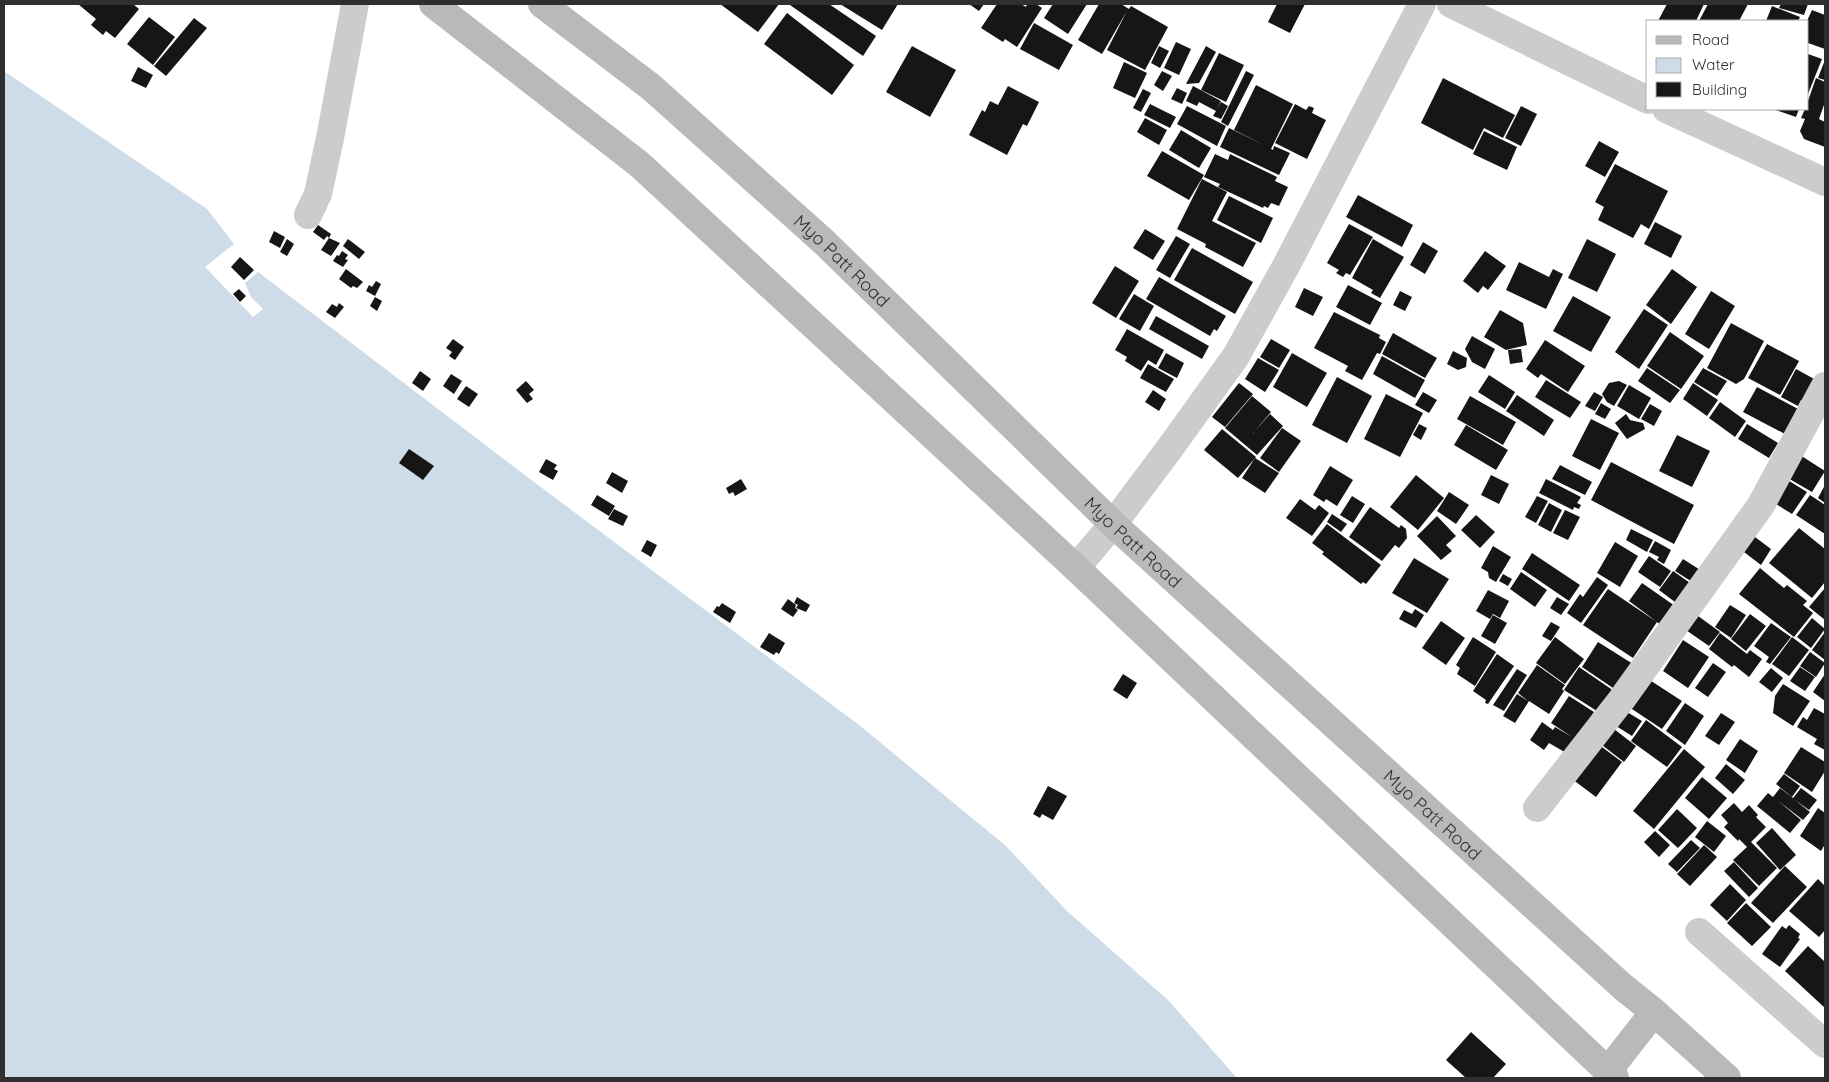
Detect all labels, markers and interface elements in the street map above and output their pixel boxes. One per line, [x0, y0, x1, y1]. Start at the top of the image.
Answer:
legend [1646, 20, 1809, 110]
text: Road [1692, 30, 1729, 49]
text: Water [1692, 55, 1735, 74]
text: Building [1692, 80, 1747, 99]
street label: Myo Patt Road [789, 209, 895, 312]
street label: Myo Patt Road [1080, 491, 1187, 592]
street label: Myo Patt Road [1379, 764, 1487, 865]

